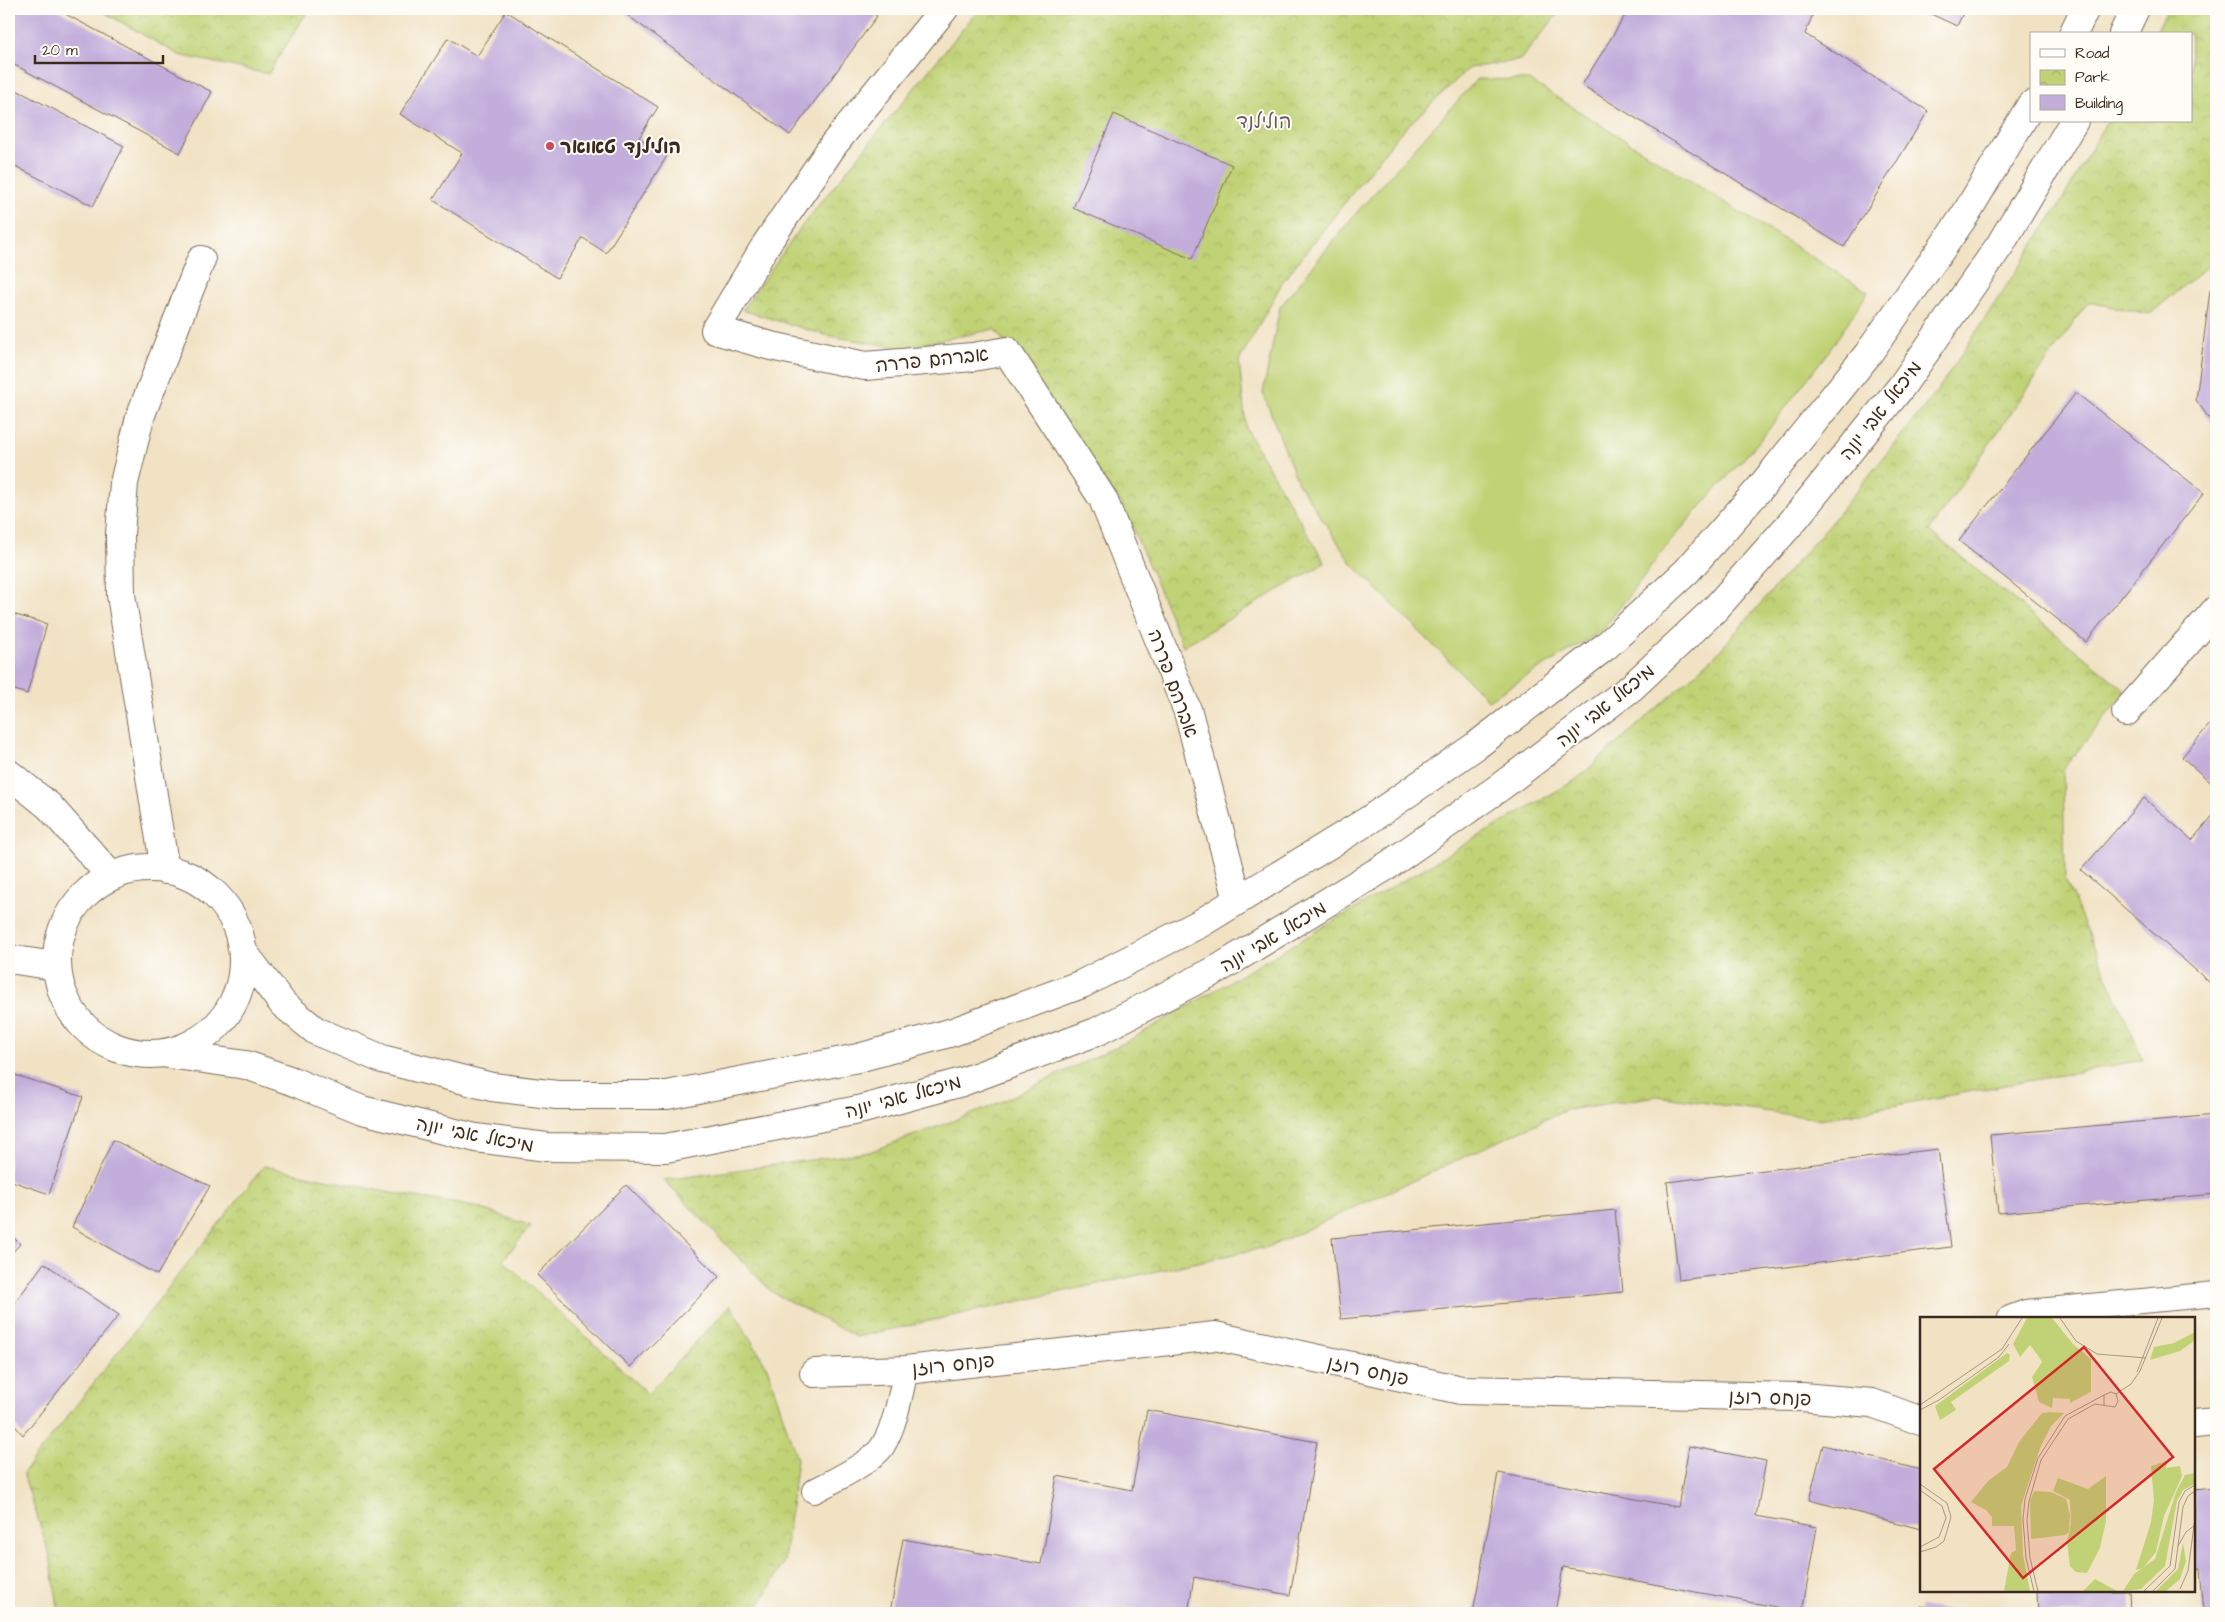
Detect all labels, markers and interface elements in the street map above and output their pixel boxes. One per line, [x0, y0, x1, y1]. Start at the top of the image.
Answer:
scale bar [35, 32, 162, 64]
legend [2030, 32, 2192, 122]
text: 20 m [42, 40, 78, 61]
text: Road [2075, 43, 2110, 64]
text: Park [2075, 67, 2110, 88]
text: Building [2075, 93, 2123, 115]
district label: הולילנד [1236, 108, 1292, 136]
place label: הולילנד טאואר [560, 134, 681, 161]
marker: הולילנד טאואר [544, 140, 556, 152]
street label: אברהם פררה [874, 341, 990, 380]
street label: מיכאל אבי יונה [1834, 355, 1929, 466]
street label: אברהם פררה [1140, 625, 1205, 742]
street label: מיכאל אבי יונה [1551, 658, 1661, 754]
street label: מיכאל אבי יונה [1216, 895, 1332, 980]
street label: מיכאל אבי יונה [842, 1069, 965, 1126]
street label: מיכאל אבי יונה [413, 1111, 536, 1160]
inset map [1920, 1317, 2195, 1592]
street label: פנחס רוזן [910, 1348, 996, 1383]
street label: פנחס רוזן [1324, 1350, 1411, 1393]
street label: פנחס רוזן [1728, 1384, 1812, 1413]

